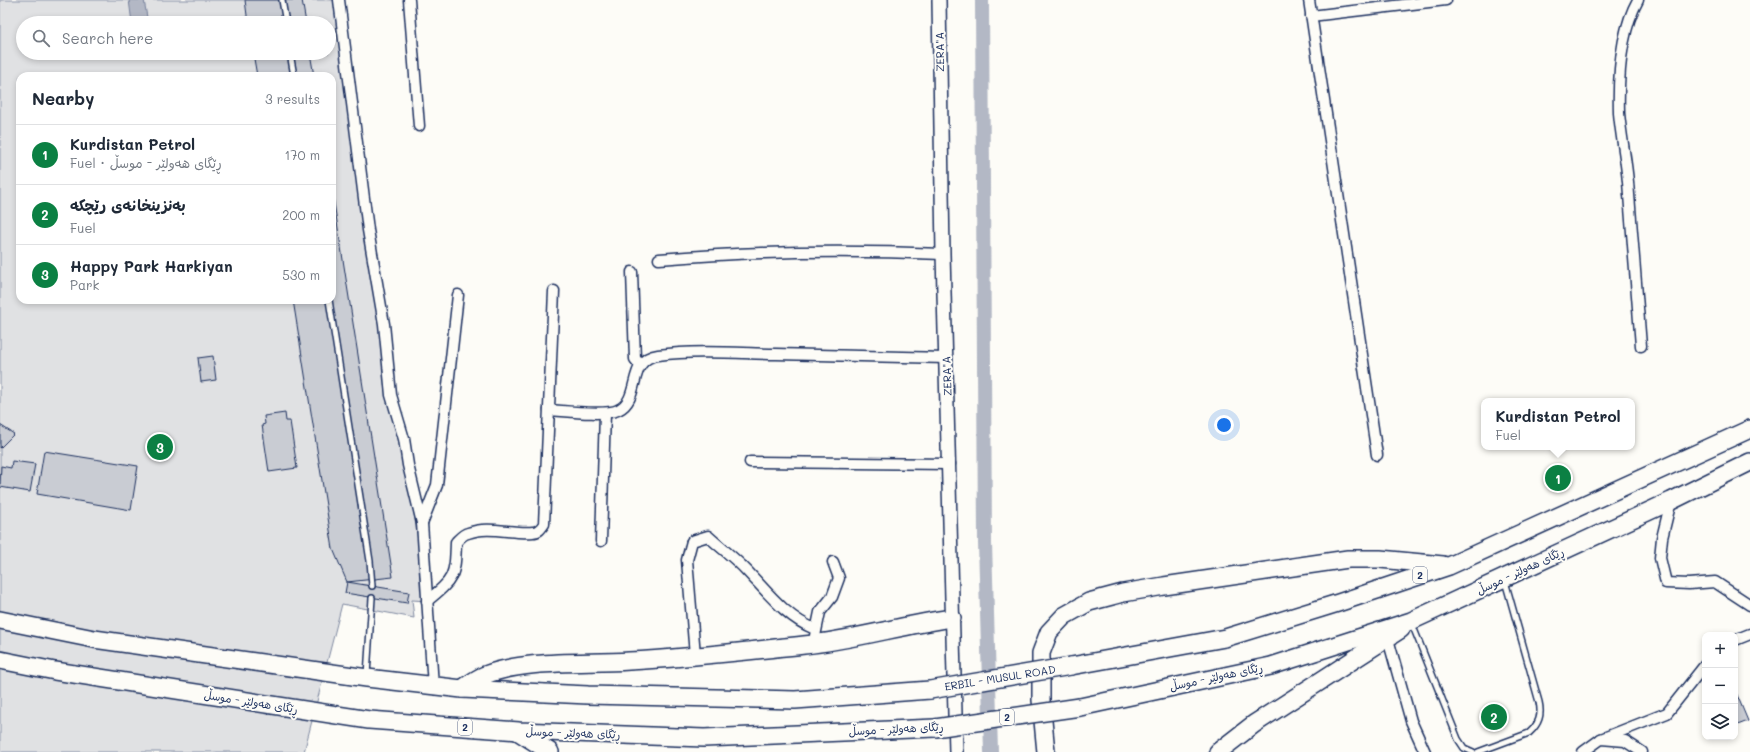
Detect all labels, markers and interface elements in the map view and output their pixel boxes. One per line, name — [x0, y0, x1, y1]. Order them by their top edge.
search box — [16, 16, 336, 60]
icon: search — [30, 27, 52, 49]
text: Search here — [62, 28, 153, 48]
street label: ZERA"A — [932, 32, 947, 72]
text: Nearby — [32, 87, 94, 109]
text: 3 results — [265, 90, 320, 107]
text: Kurdistan Petrol — [70, 134, 195, 154]
text: 1 — [42, 146, 48, 163]
text: 170 m — [284, 146, 320, 163]
text: Fuel · ڕێگای هەولێر - موسڵ — [70, 154, 222, 171]
text: بەنزینخانەی رێچکە — [70, 195, 186, 215]
text: 2 — [41, 206, 49, 223]
text: 200 m — [282, 206, 320, 223]
text: Fuel — [70, 219, 96, 236]
text: Happy Park Harkiyan — [70, 256, 233, 276]
text: 3 — [41, 266, 49, 283]
text: 530 m — [282, 266, 320, 283]
text: Park — [70, 276, 99, 293]
street label: ZERA"A — [938, 356, 955, 396]
popup — [1481, 398, 1635, 450]
text: Kurdistan Petrol — [1495, 406, 1621, 426]
your location — [1214, 415, 1234, 435]
text: Fuel — [1495, 426, 1521, 443]
pin: 3 — [147, 432, 173, 462]
pin: 1 — [1545, 463, 1571, 493]
street label: ڕێگای هەولێر - موسڵ — [1474, 544, 1567, 599]
road number: 2 — [1413, 567, 1427, 583]
map controls — [1702, 632, 1738, 740]
button: + — [1702, 632, 1738, 668]
street label: ڕێگای هەولێر - موسڵ — [1168, 659, 1264, 696]
street label: ERBIL - MUSUL ROAD — [943, 661, 1057, 694]
button: − — [1702, 668, 1738, 704]
street label: ڕێگای هەولێر - موسڵ — [203, 687, 299, 718]
pin: 2 — [1481, 702, 1507, 732]
button: layers — [1702, 704, 1738, 740]
road number: 2 — [1000, 709, 1014, 725]
road number: 2 — [458, 719, 472, 735]
street label: ڕێگای هەولێر - موسڵ — [848, 719, 944, 740]
street label: ڕێگای هەولێر - موسڵ — [525, 723, 621, 744]

